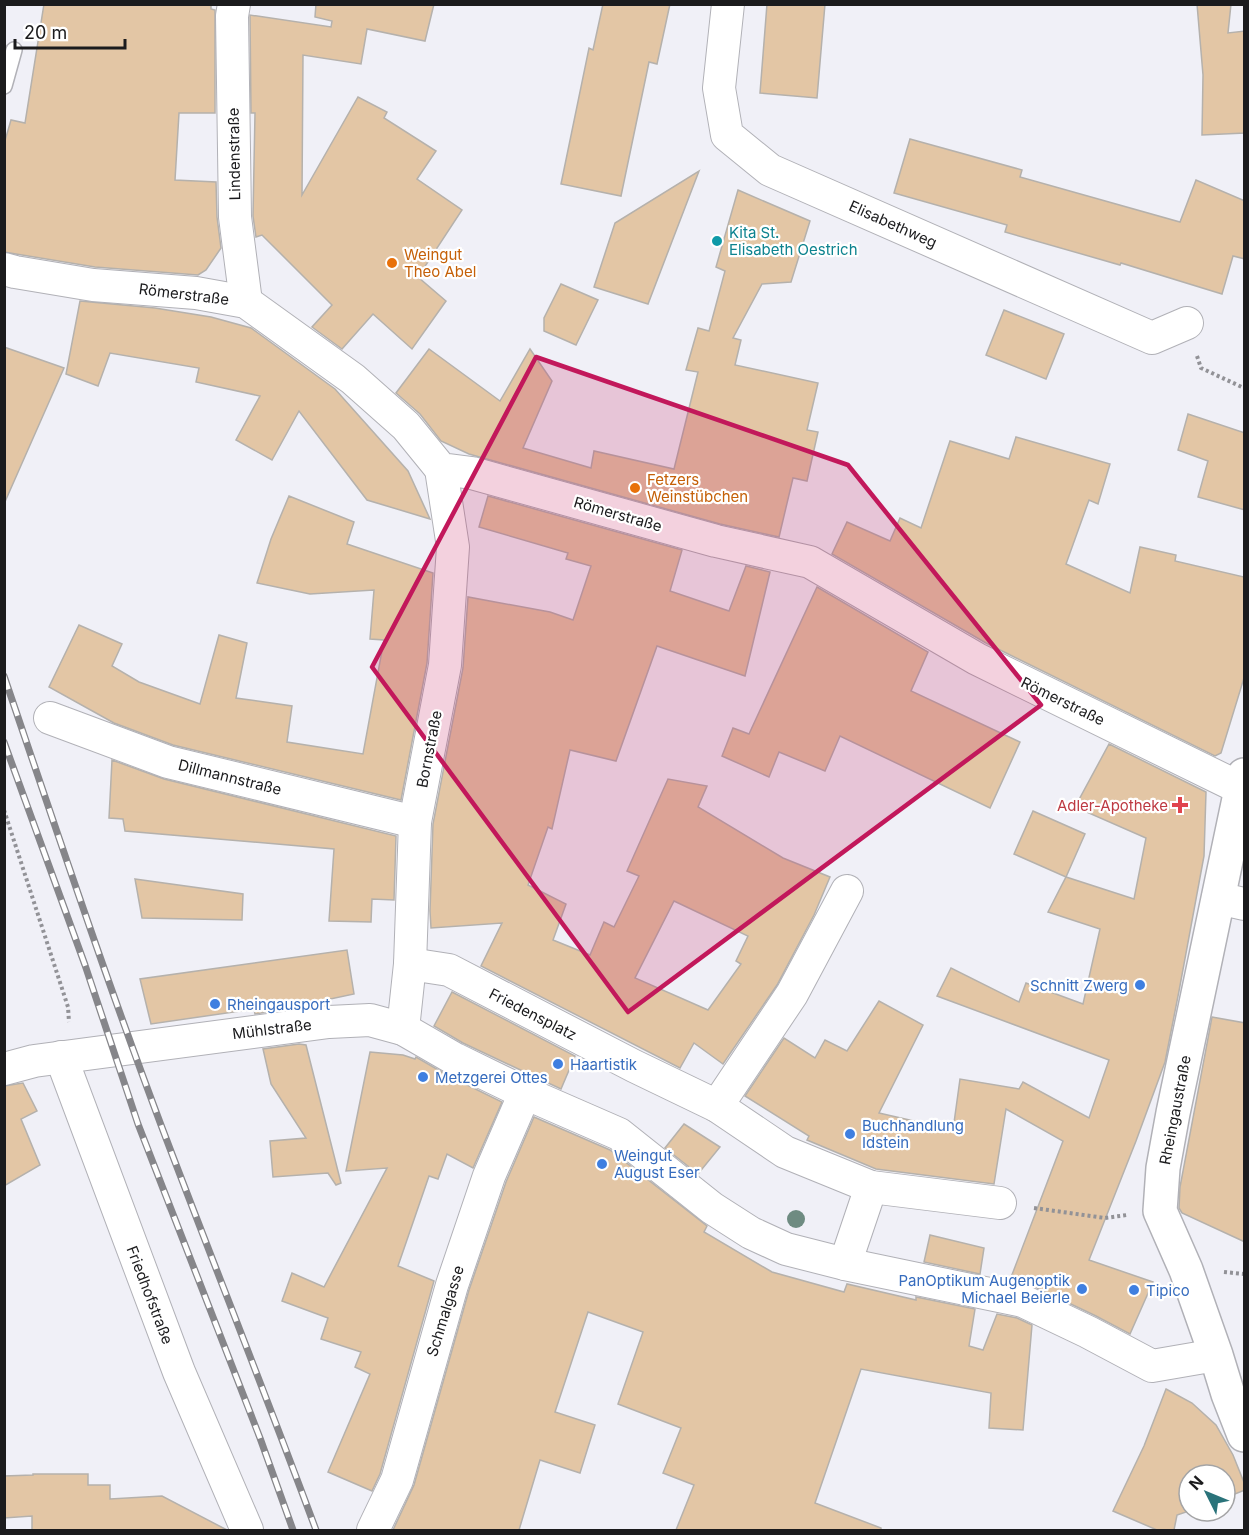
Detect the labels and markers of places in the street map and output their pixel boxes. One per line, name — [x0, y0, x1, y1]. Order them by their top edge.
place label: Kita St. Elisabeth Oestrich — [729, 223, 858, 259]
marker: Kita St. Elisabeth Oestrich — [710, 234, 724, 248]
place label: Weingut Theo Abel — [404, 245, 476, 281]
marker: Weingut Theo Abel — [385, 256, 399, 270]
place label: Fetzers Weinstübchen — [647, 470, 748, 506]
marker: Fetzers Weinstübchen — [628, 481, 642, 495]
place label: Adler-Apotheke — [1057, 796, 1168, 815]
marker: Adler-Apotheke — [1173, 798, 1187, 812]
place label: Schnitt Zwerg — [1030, 976, 1128, 995]
marker: Schnitt Zwerg — [1133, 978, 1147, 992]
place label: Rheingausport — [227, 995, 330, 1014]
marker: Rheingausport — [208, 997, 222, 1011]
place label: Haartistik — [570, 1055, 638, 1074]
marker: Haartistik — [551, 1057, 565, 1071]
place label: Metzgerei Ottes — [435, 1068, 548, 1087]
marker: Metzgerei Ottes — [416, 1070, 430, 1084]
place label: Buchhandlung Idstein — [862, 1116, 964, 1152]
marker: Buchhandlung Idstein — [843, 1127, 857, 1141]
place label: Weingut August Eser — [614, 1146, 700, 1182]
marker: Weingut August Eser — [595, 1157, 609, 1171]
place label: PanOptikum Augenoptik Michael Beierle — [899, 1271, 1071, 1307]
place label: Tipico — [1146, 1281, 1190, 1300]
marker: PanOptikum Augenoptik Michael Beierle — [1075, 1282, 1089, 1296]
marker: Tipico — [1127, 1283, 1141, 1297]

